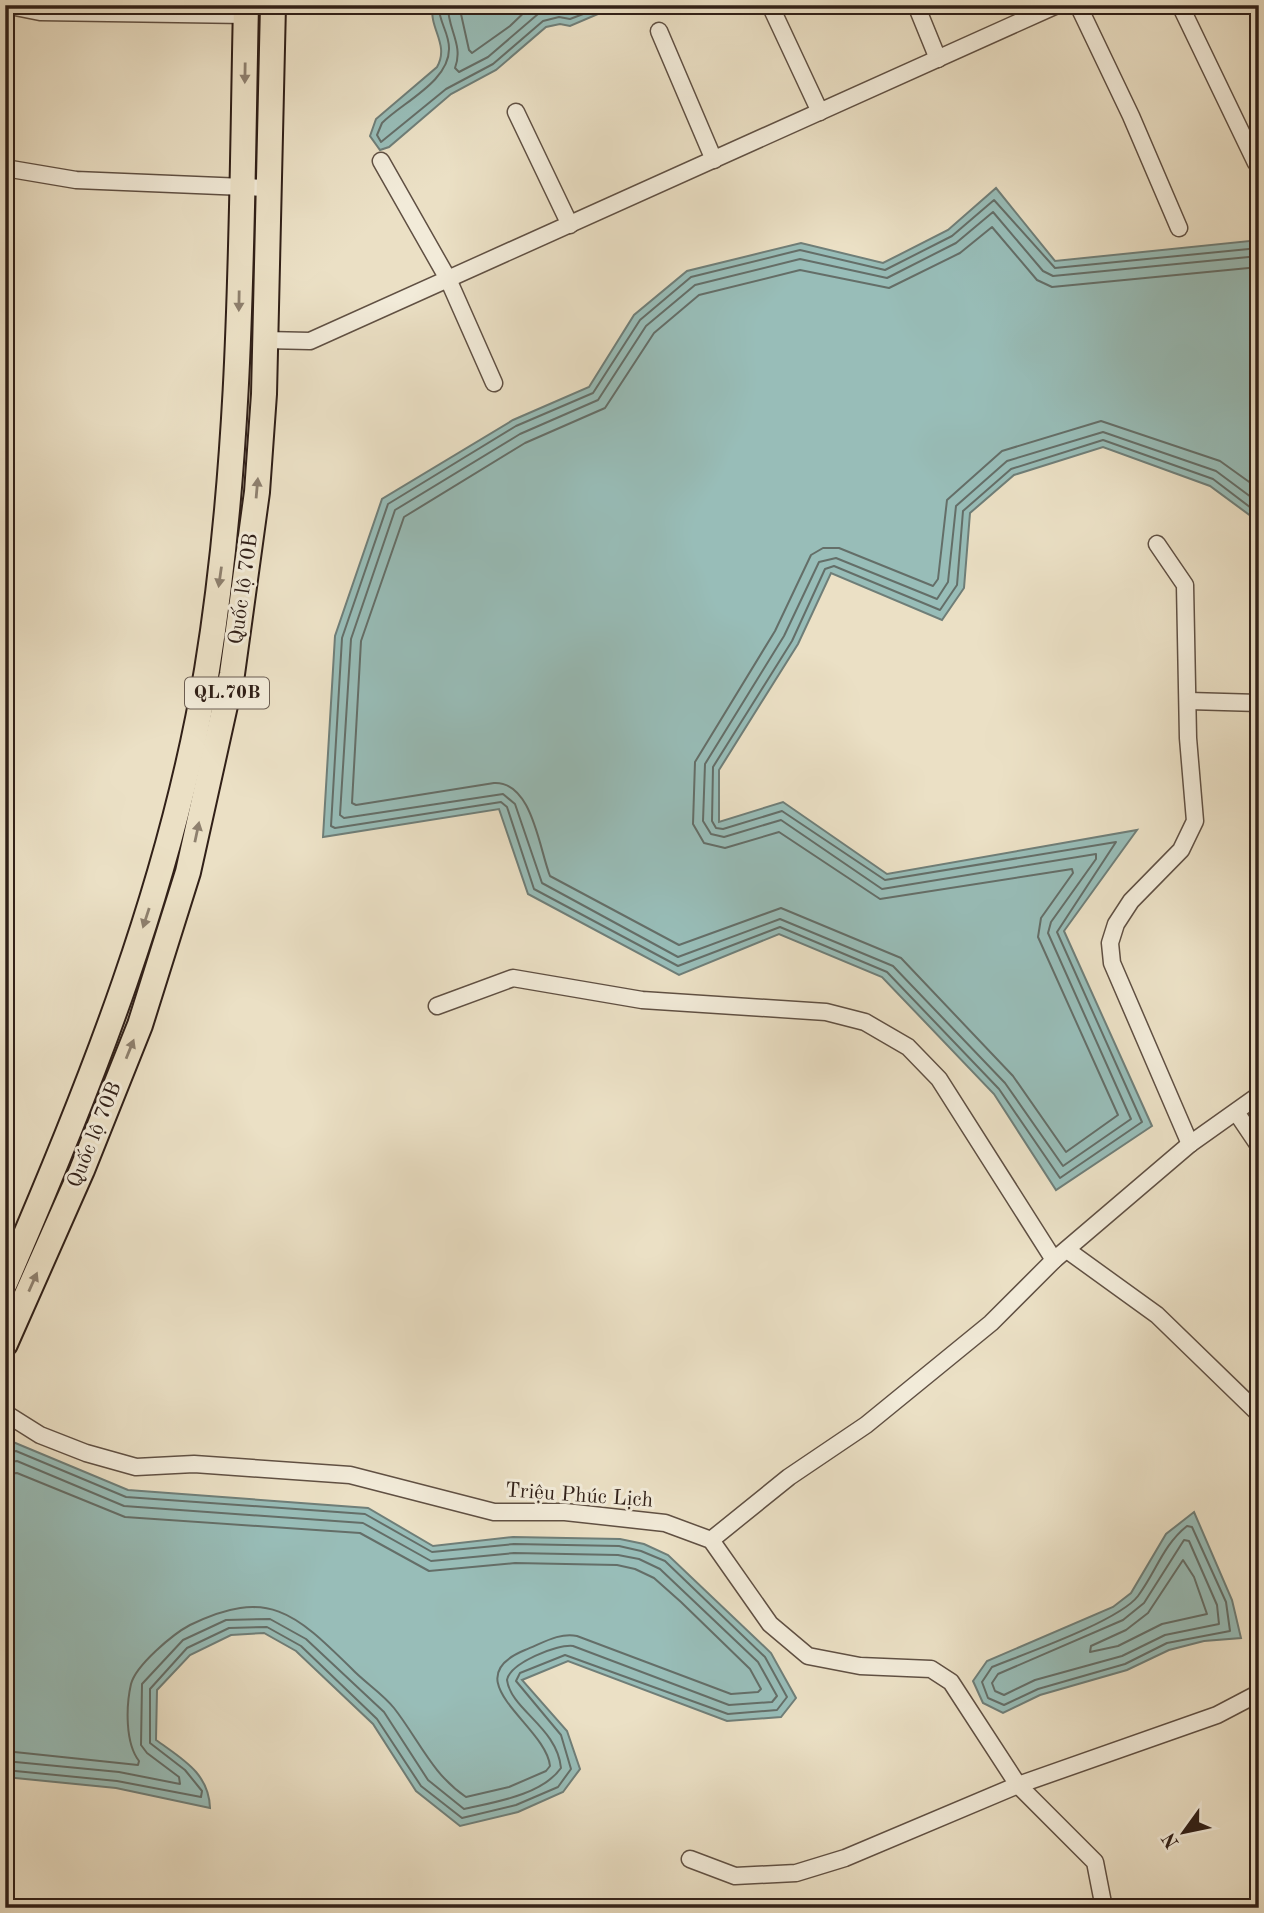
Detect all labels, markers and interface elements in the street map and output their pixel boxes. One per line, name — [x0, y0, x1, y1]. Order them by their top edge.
one-way arrow — [239, 63, 251, 85]
one-way arrow — [234, 290, 245, 312]
one-way arrow — [252, 476, 263, 498]
street label: Quốc lộ 70B — [225, 532, 262, 646]
one-way arrow — [215, 566, 226, 588]
road number: QL.70B — [185, 678, 269, 708]
one-way arrow — [191, 821, 202, 843]
one-way arrow — [141, 908, 151, 929]
one-way arrow — [124, 1039, 135, 1060]
street label: Quốc lộ 70B — [63, 1079, 126, 1191]
one-way arrow — [27, 1272, 39, 1292]
street label: Triệu Phúc Lịch — [504, 1480, 654, 1512]
north arrow — [1148, 1798, 1218, 1868]
text: N — [1160, 1828, 1184, 1851]

